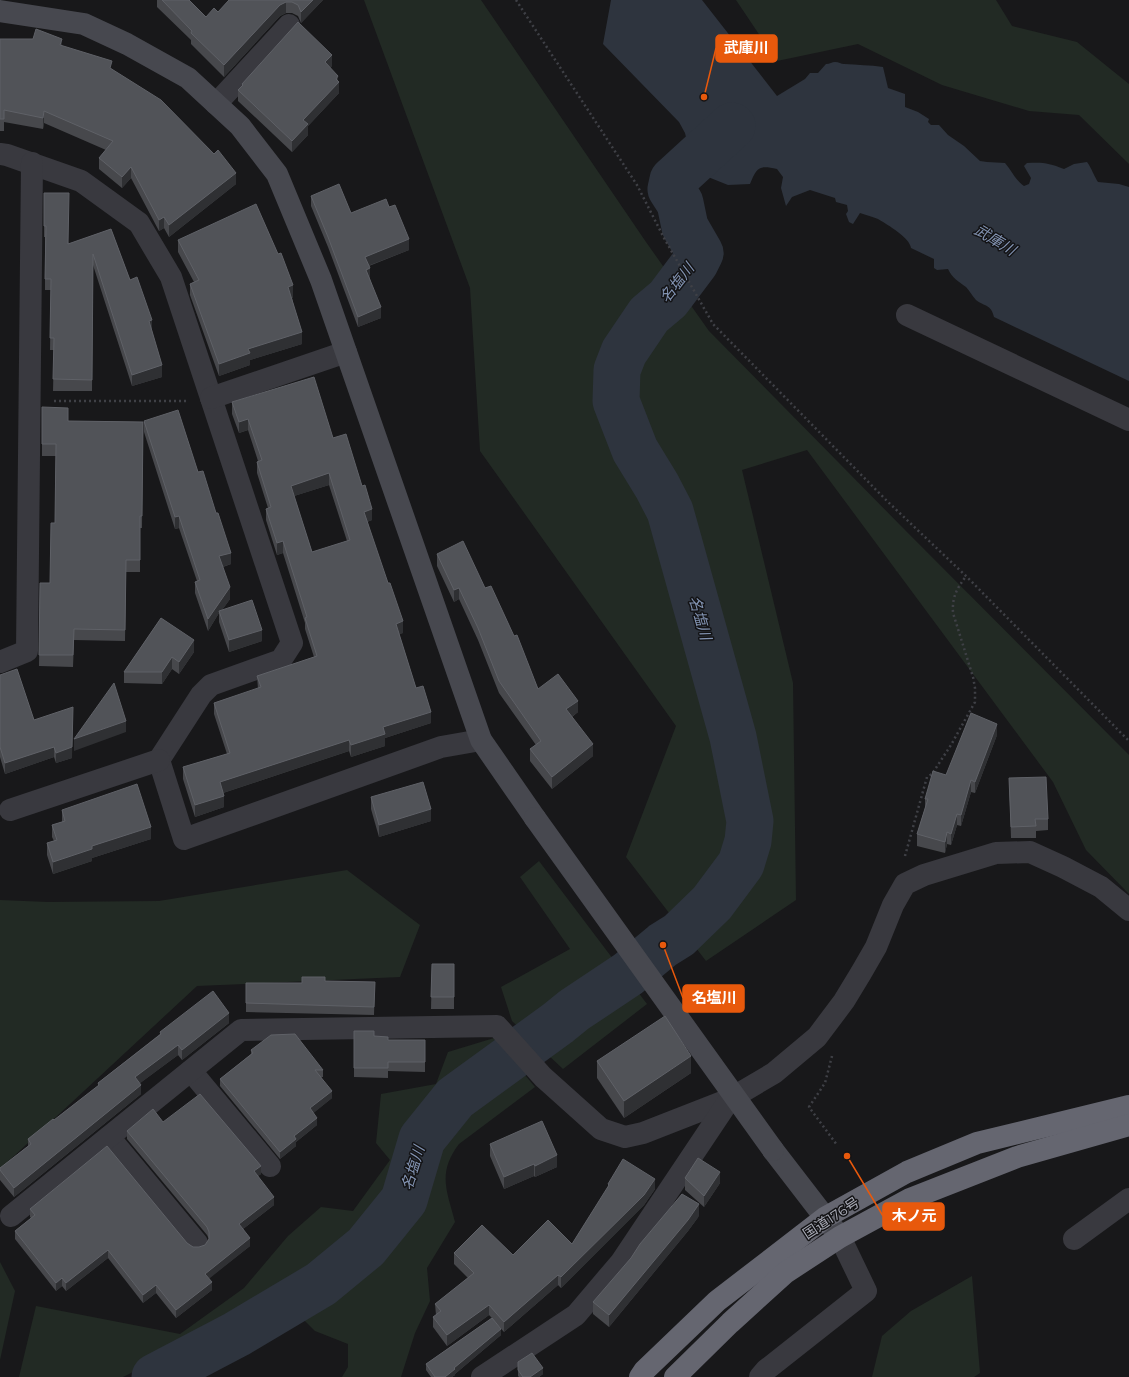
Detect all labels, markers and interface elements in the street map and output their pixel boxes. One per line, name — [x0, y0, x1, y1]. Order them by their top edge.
callout: 武庫川 — [716, 35, 777, 62]
text: 武庫川 — [723, 38, 769, 57]
water label: 武庫川 — [971, 220, 1021, 260]
water label: 名塩川 — [655, 258, 699, 306]
water label: 名塩川 — [685, 594, 716, 644]
callout: 名塩川 — [683, 985, 744, 1012]
text: 名塩川 — [691, 988, 737, 1007]
water label: 名塩川 — [397, 1142, 429, 1192]
street label: 国道176号 — [799, 1193, 863, 1243]
callout: 木ノ元 — [883, 1203, 944, 1230]
text: 木ノ元 — [891, 1206, 937, 1225]

